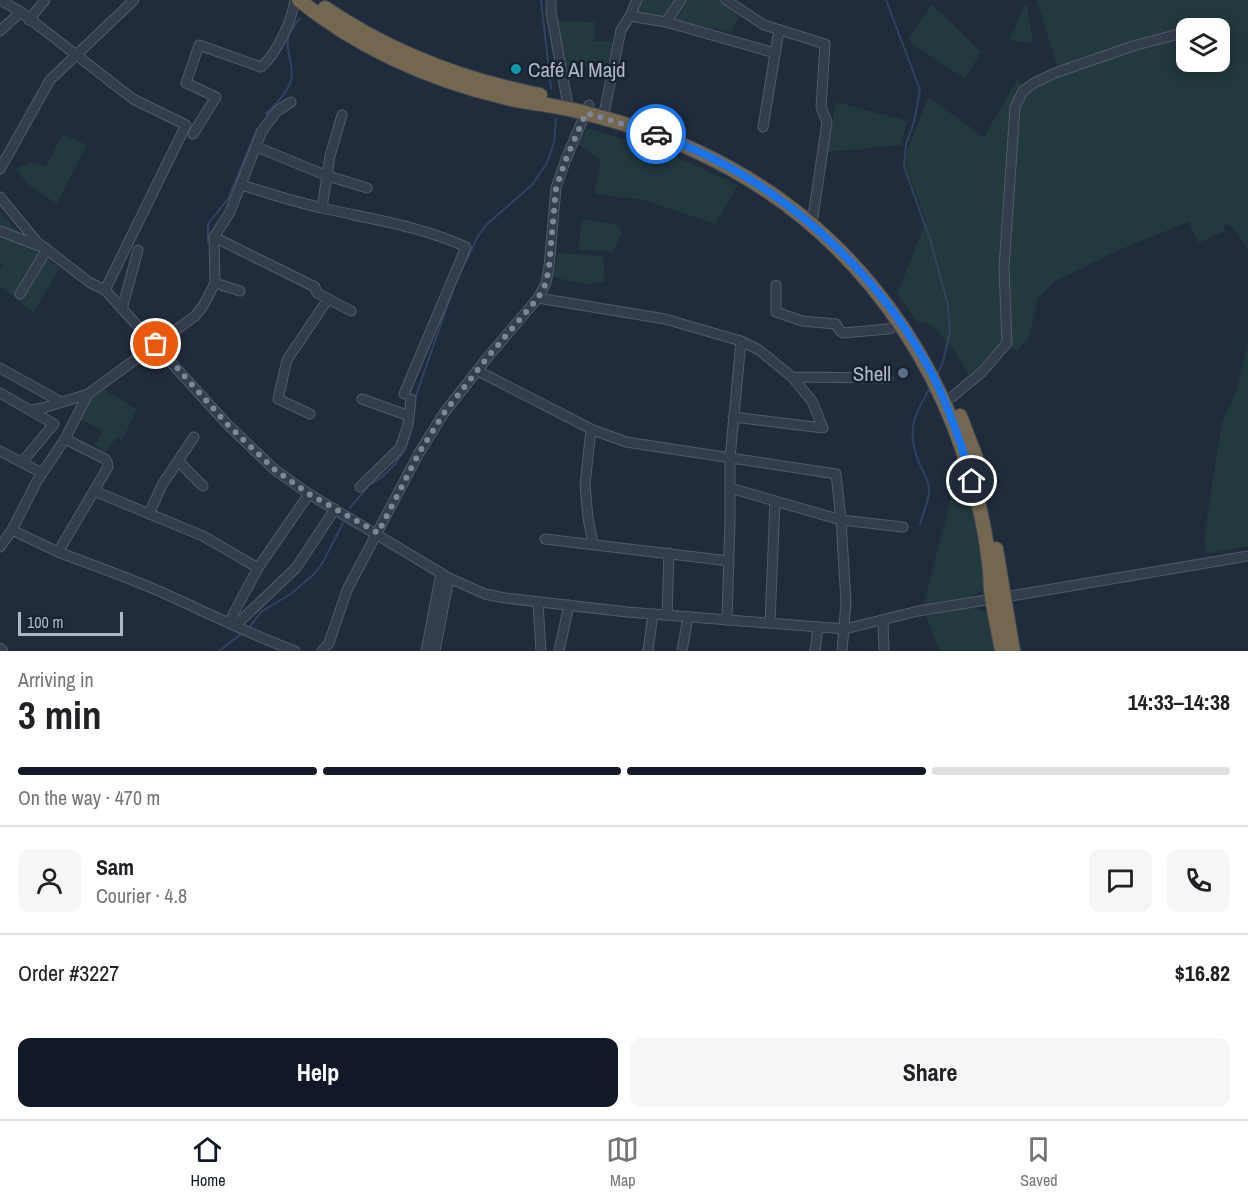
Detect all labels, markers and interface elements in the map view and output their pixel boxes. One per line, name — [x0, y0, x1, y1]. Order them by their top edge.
map controls — [1176, 18, 1230, 72]
button: layers — [1176, 18, 1230, 72]
place label: Café Al Majd — [528, 55, 626, 84]
marker: Café Al Majd — [509, 62, 523, 76]
courier — [626, 104, 686, 164]
icon: car — [640, 118, 673, 151]
pin — [130, 318, 181, 369]
icon: bag — [139, 327, 172, 360]
place label: Shell — [853, 359, 891, 388]
marker: Shell — [896, 366, 910, 380]
pin — [946, 455, 997, 506]
icon: home — [955, 464, 988, 497]
scale bar — [18, 609, 123, 636]
text: 100 m — [27, 611, 63, 633]
text: Arriving in — [18, 666, 94, 693]
text: 14:33–14:38 — [1128, 687, 1230, 717]
text: 3 min — [18, 689, 102, 741]
text: On the way · 470 m — [18, 784, 160, 811]
button: person — [18, 849, 81, 912]
button: chat — [1089, 849, 1152, 912]
button: phone — [1167, 849, 1230, 912]
text: Sam — [96, 852, 134, 882]
text: Courier · 4.8 — [96, 882, 187, 909]
text: Order #3227 — [18, 958, 119, 988]
text: $16.82 — [1175, 958, 1230, 988]
button: Help — [18, 1038, 618, 1107]
button: Share — [630, 1038, 1230, 1107]
tab: Home — [190, 1133, 225, 1191]
tab: Map — [606, 1133, 639, 1191]
tab: Saved — [1020, 1133, 1058, 1191]

